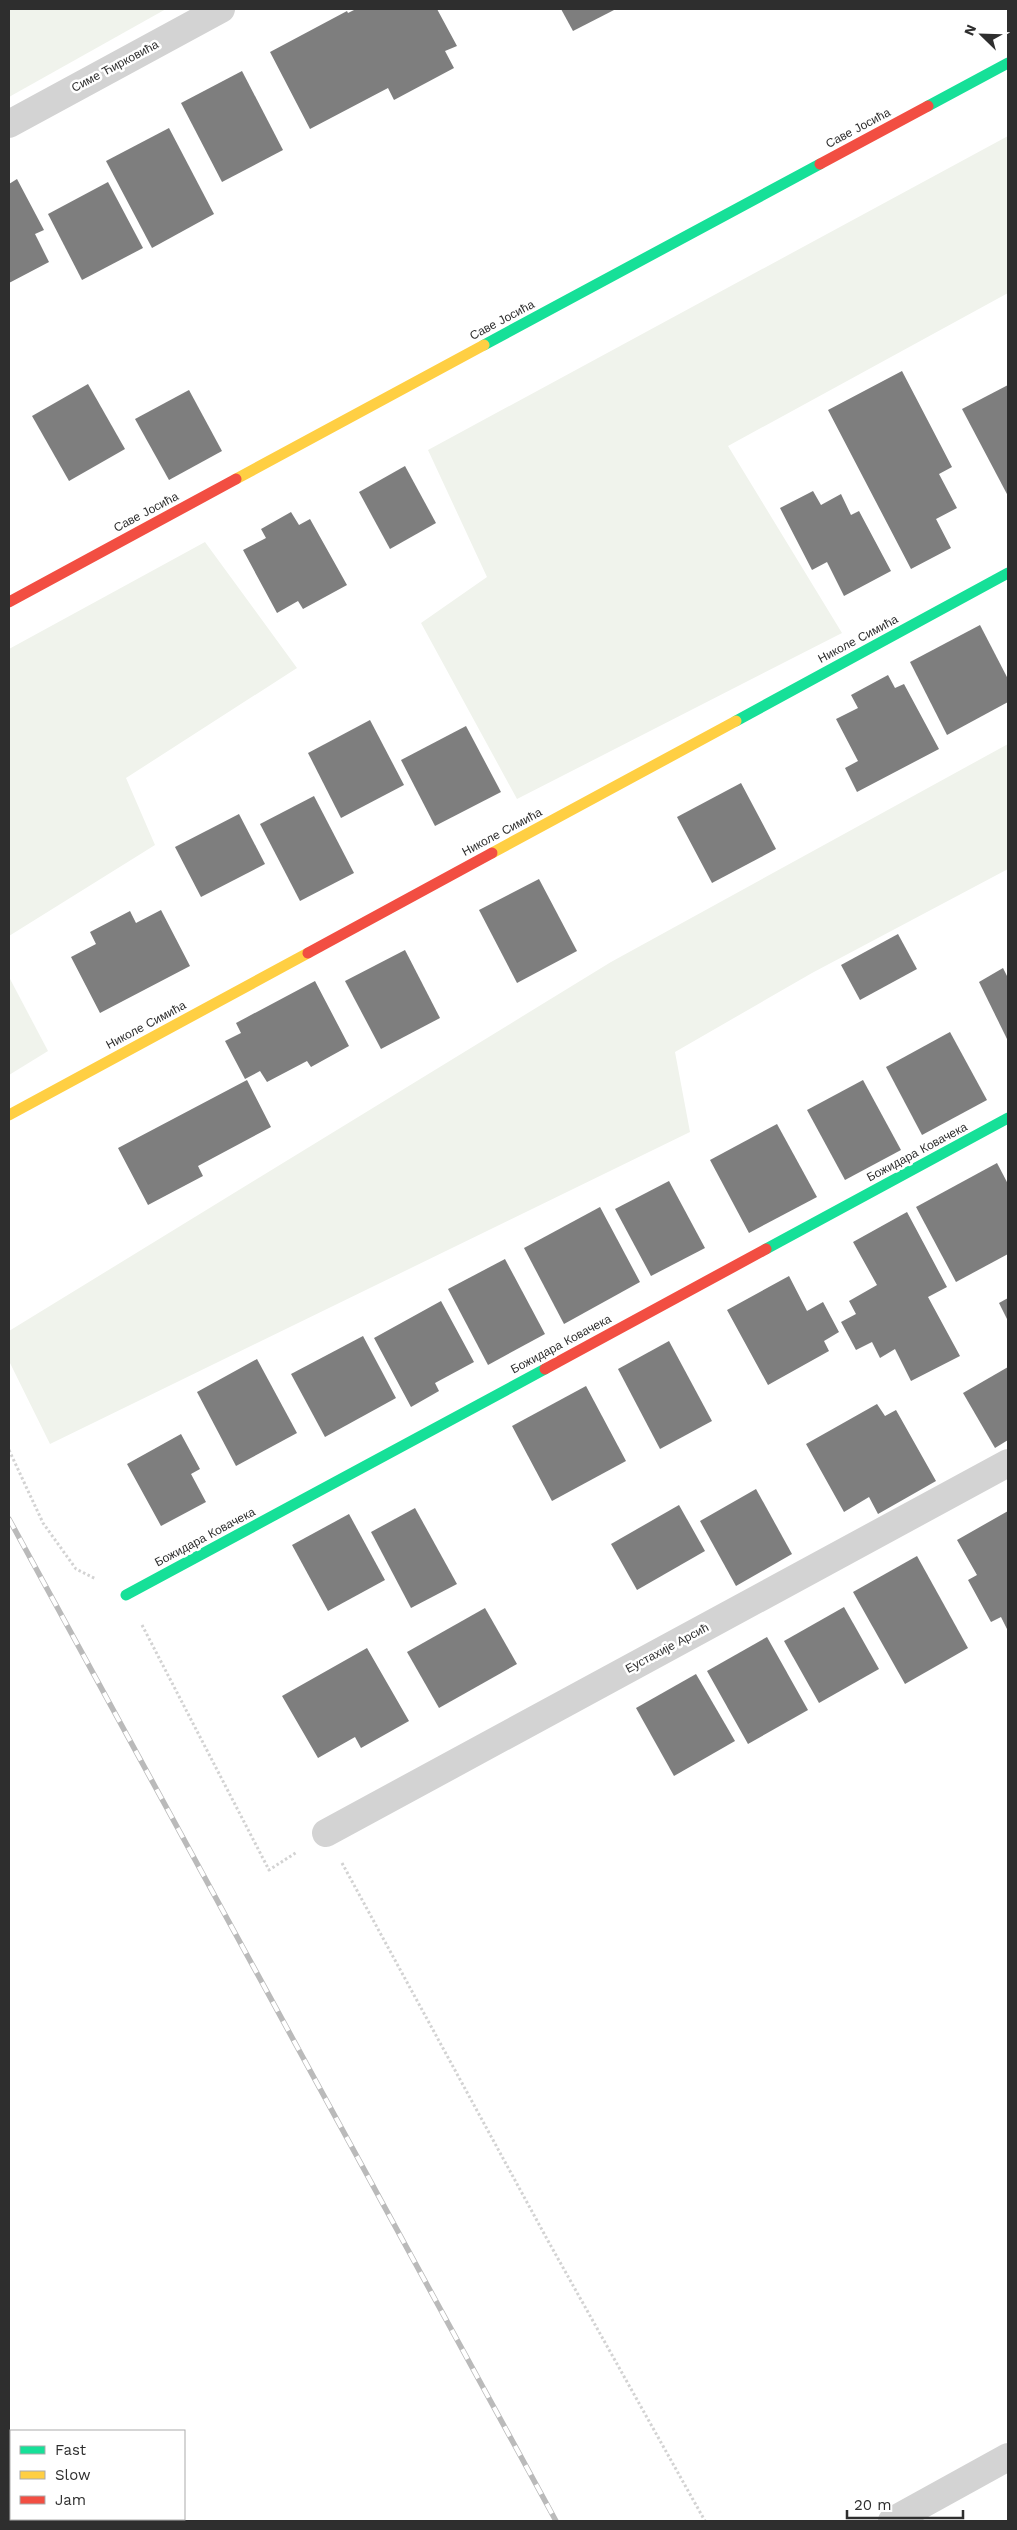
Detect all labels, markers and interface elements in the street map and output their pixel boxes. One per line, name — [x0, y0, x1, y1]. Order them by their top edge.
north arrow — [957, 10, 1007, 60]
text: N — [961, 22, 979, 38]
street label: Симе Ћирковића — [69, 37, 161, 95]
street label: Саве Јосића — [823, 105, 893, 151]
street label: Саве Јосића — [467, 297, 537, 343]
street label: Саве Јосића — [111, 489, 181, 535]
street label: Николе Симића — [816, 612, 901, 666]
street label: Николе Симића — [460, 805, 545, 859]
street label: Николе Симића — [104, 998, 189, 1052]
street label: Божидара Ковачека — [864, 1119, 970, 1184]
street label: Божидара Ковачека — [508, 1311, 614, 1376]
street label: Божидара Ковачека — [152, 1504, 258, 1569]
street label: Еустахије Арсић — [623, 1620, 711, 1676]
legend — [10, 2430, 185, 2520]
text: Fast — [55, 2441, 87, 2459]
text: Slow — [55, 2466, 91, 2484]
scale bar — [847, 2488, 963, 2520]
text: Jam — [55, 2491, 86, 2509]
text: 20 m — [854, 2496, 892, 2514]

